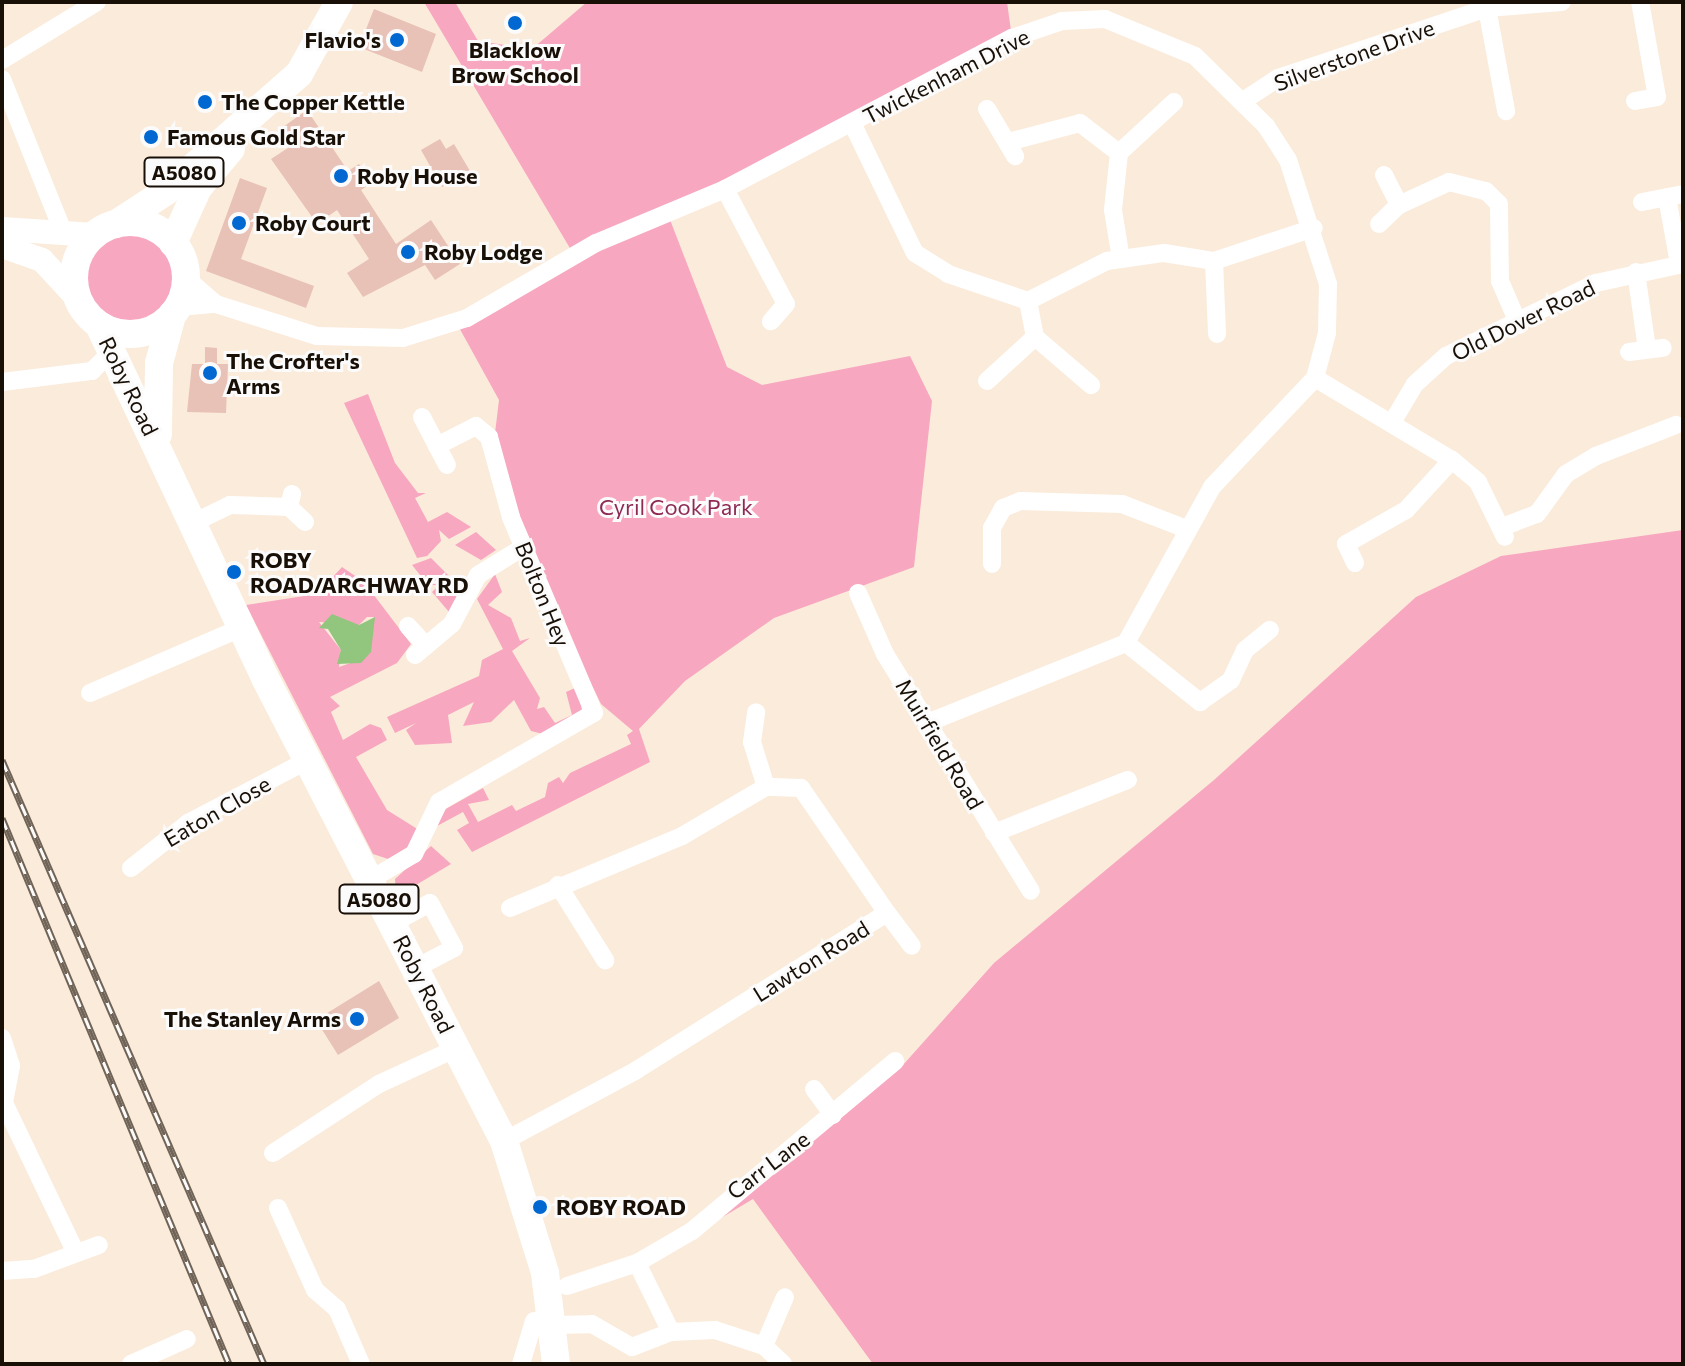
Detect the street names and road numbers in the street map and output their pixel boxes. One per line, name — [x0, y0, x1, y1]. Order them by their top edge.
street label: Silverstone Drive — [1270, 14, 1438, 96]
street label: Twickenham Drive — [858, 23, 1034, 129]
road number: A5080 — [142, 156, 226, 188]
street label: Old Dover Road — [1447, 274, 1599, 366]
street label: Roby Road — [94, 332, 164, 440]
street label: Bolton Hey — [510, 538, 576, 650]
street label: Muirfield Road — [891, 674, 989, 814]
street label: Eaton Close — [159, 770, 275, 852]
road number: A5080 — [337, 883, 421, 915]
street label: Lawton Road — [748, 915, 874, 1007]
street label: Roby Road — [388, 930, 460, 1038]
street label: Carr Lane — [721, 1125, 815, 1205]

